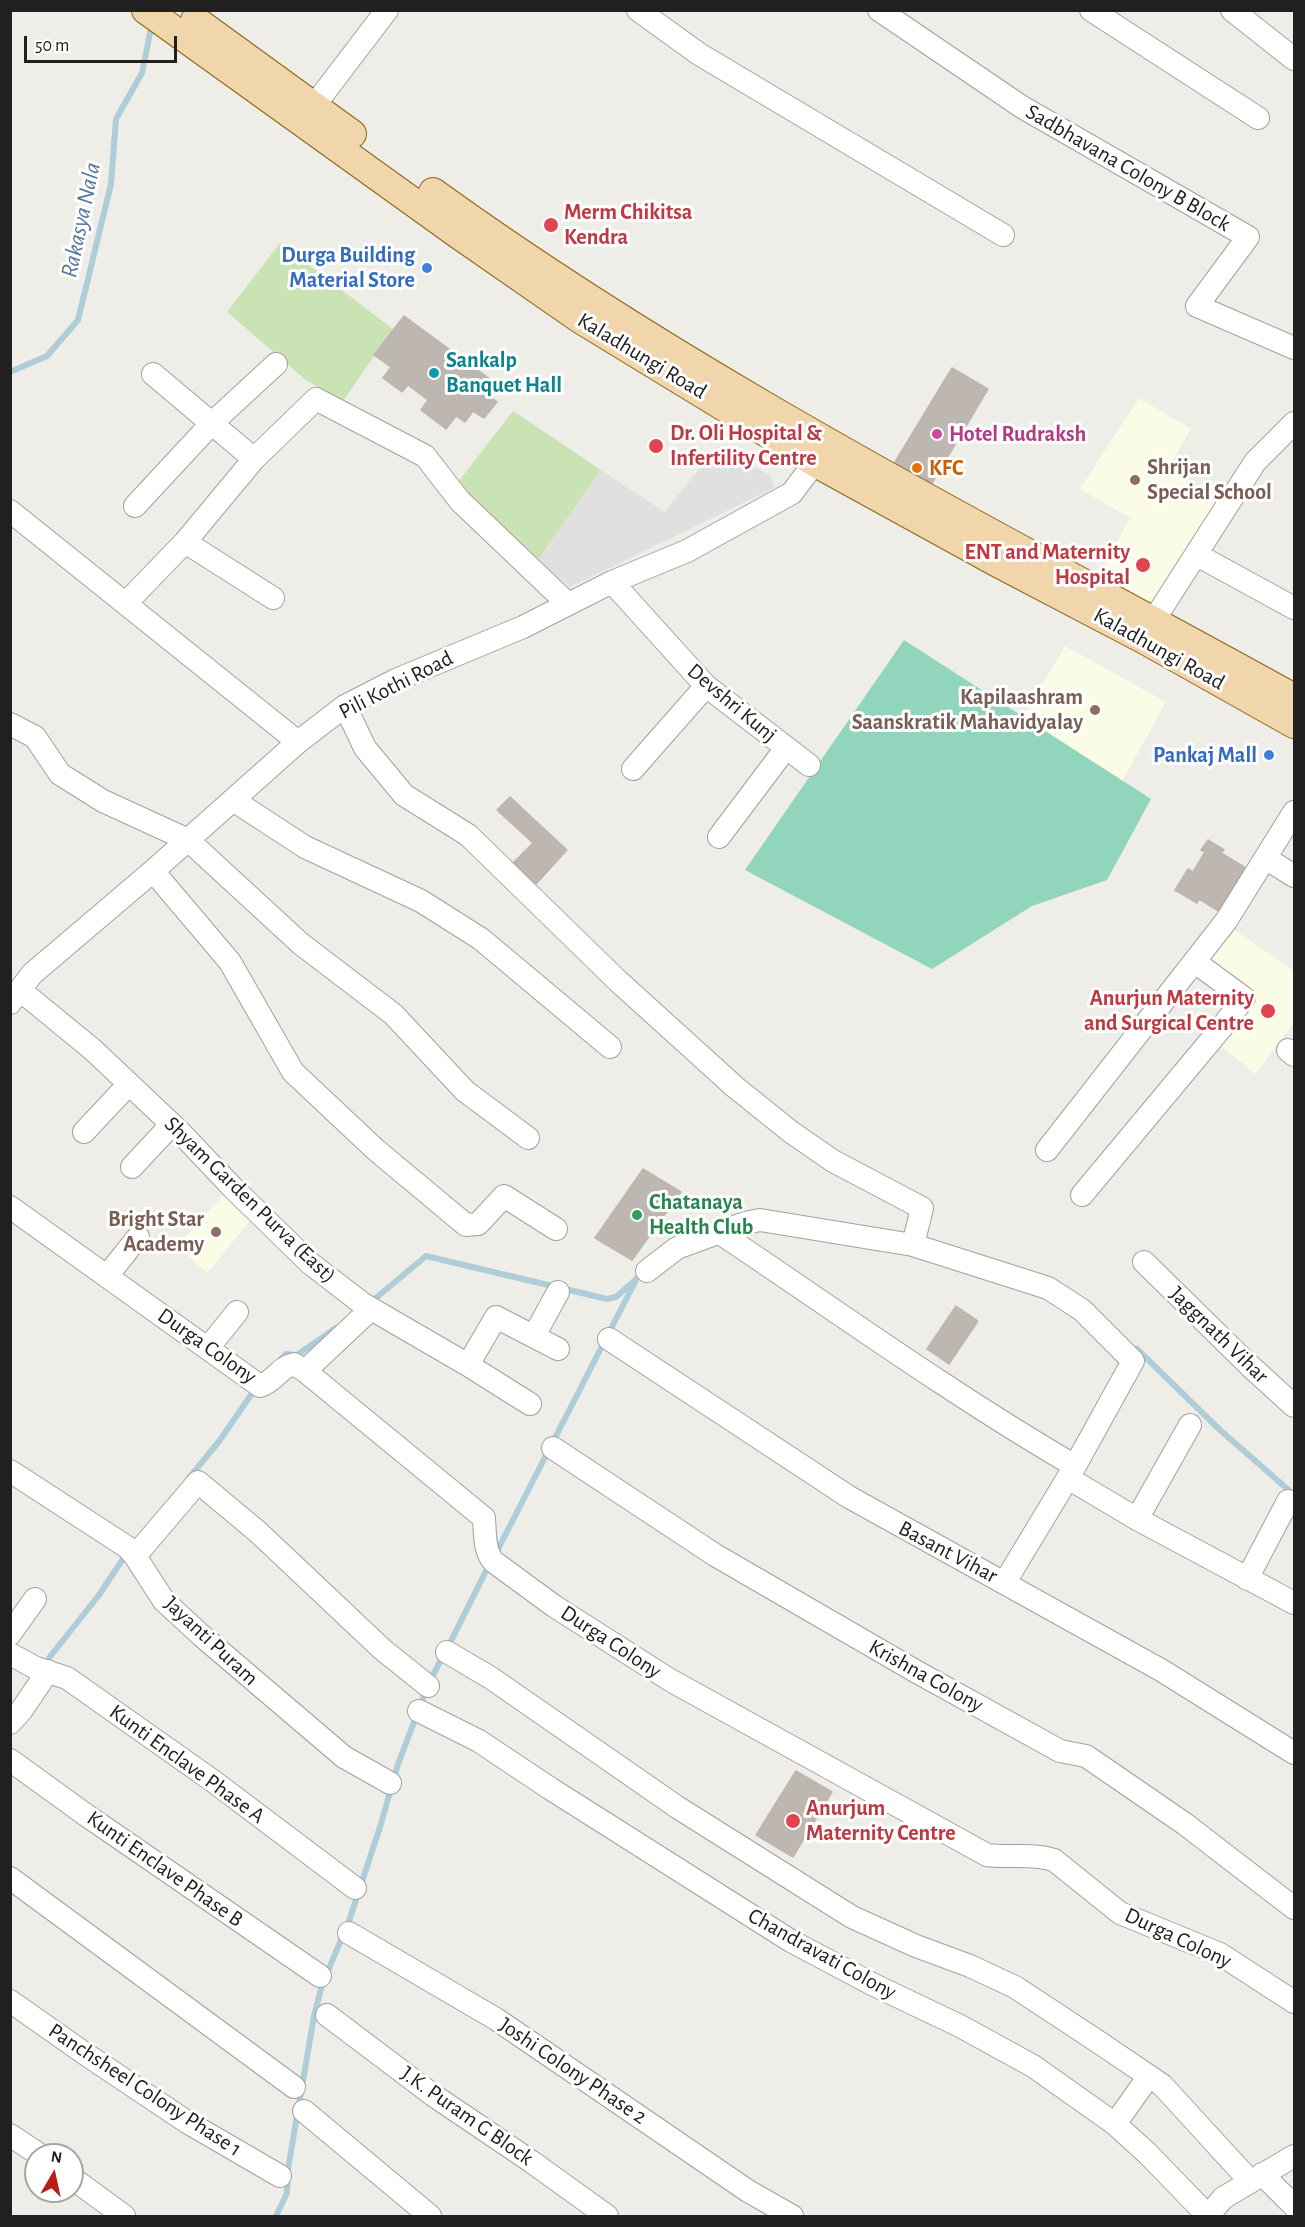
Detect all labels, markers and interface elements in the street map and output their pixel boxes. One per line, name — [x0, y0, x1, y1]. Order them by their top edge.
scale bar — [27, 24, 180, 62]
text: 50 m — [35, 37, 69, 55]
street label: Sadbhavana Colony B Block — [1021, 99, 1235, 237]
water label: Rakasya Nala — [55, 160, 107, 280]
place label: Merm Chikitsa Kendra — [564, 199, 692, 250]
marker: Merm Chikitsa Kendra — [542, 216, 560, 234]
place label: Durga Building Material Store — [281, 242, 415, 294]
marker: Durga Building Material Store — [420, 261, 434, 275]
street label: Kaladhungi Road — [573, 307, 711, 405]
place label: Sankalp Banquet Hall — [446, 347, 562, 398]
marker: Sankalp Banquet Hall — [427, 366, 441, 380]
place label: Dr. Oli Hospital & Infertility Centre — [670, 420, 822, 472]
place label: Hotel Rudraksh — [949, 421, 1086, 447]
marker: Hotel Rudraksh — [930, 427, 944, 441]
marker: Dr. Oli Hospital & Infertility Centre — [647, 437, 665, 455]
place label: Shrijan Special School — [1147, 454, 1272, 506]
place label: KFC — [929, 455, 963, 481]
marker: KFC — [910, 461, 924, 475]
marker: Shrijan Special School — [1128, 473, 1142, 487]
place label: ENT and Maternity Hospital — [964, 539, 1130, 590]
marker: ENT and Maternity Hospital — [1134, 556, 1152, 574]
street label: Kaladhungi Road — [1089, 602, 1229, 696]
street label: Pili Kothi Road — [334, 645, 458, 725]
street label: Devshri Kunj — [682, 658, 782, 748]
place label: Kapilaashram Saanskratik Mahavidyalay — [852, 684, 1083, 736]
marker: Kapilaashram Saanskratik Mahavidyalay — [1088, 703, 1102, 717]
place label: Pankaj Mall — [1153, 742, 1257, 768]
marker: Pankaj Mall — [1262, 748, 1276, 762]
place label: Anurjun Maternity and Surgical Centre — [1084, 985, 1254, 1036]
marker: Anurjun Maternity and Surgical Centre — [1259, 1002, 1277, 1020]
street label: Shyam Garden Purva (East) — [159, 1111, 341, 1289]
place label: Chatanaya Health Club — [649, 1189, 753, 1240]
place label: Bright Star Academy — [108, 1206, 204, 1258]
marker: Chatanaya Health Club — [630, 1208, 644, 1222]
marker: Bright Star Academy — [209, 1225, 223, 1239]
street label: Jaggnath Vihar — [1164, 1281, 1274, 1389]
street label: Durga Colony — [152, 1302, 262, 1390]
street label: Basant Vihar — [894, 1515, 1002, 1589]
street label: Jayanti Puram — [158, 1591, 264, 1691]
street label: Durga Colony — [556, 1600, 666, 1684]
street label: Krishna Colony — [864, 1634, 988, 1718]
street label: Kunti Enclave Phase A — [104, 1699, 270, 1829]
place label: Anurjum Maternity Centre — [806, 1795, 956, 1846]
street label: Kunti Enclave Phase B — [82, 1805, 248, 1933]
marker: Anurjum Maternity Centre — [784, 1812, 802, 1830]
street label: Chandravati Colony — [743, 1902, 901, 2006]
street label: Durga Colony — [1120, 1902, 1236, 1974]
street label: Joshi Colony Phase 2 — [494, 2012, 652, 2130]
street label: Panchsheel Colony Phase 1 — [43, 2018, 247, 2162]
street label: J.K. Puram G Block — [396, 2061, 538, 2171]
north arrow — [24, 2143, 84, 2203]
text: N — [50, 2148, 63, 2166]

